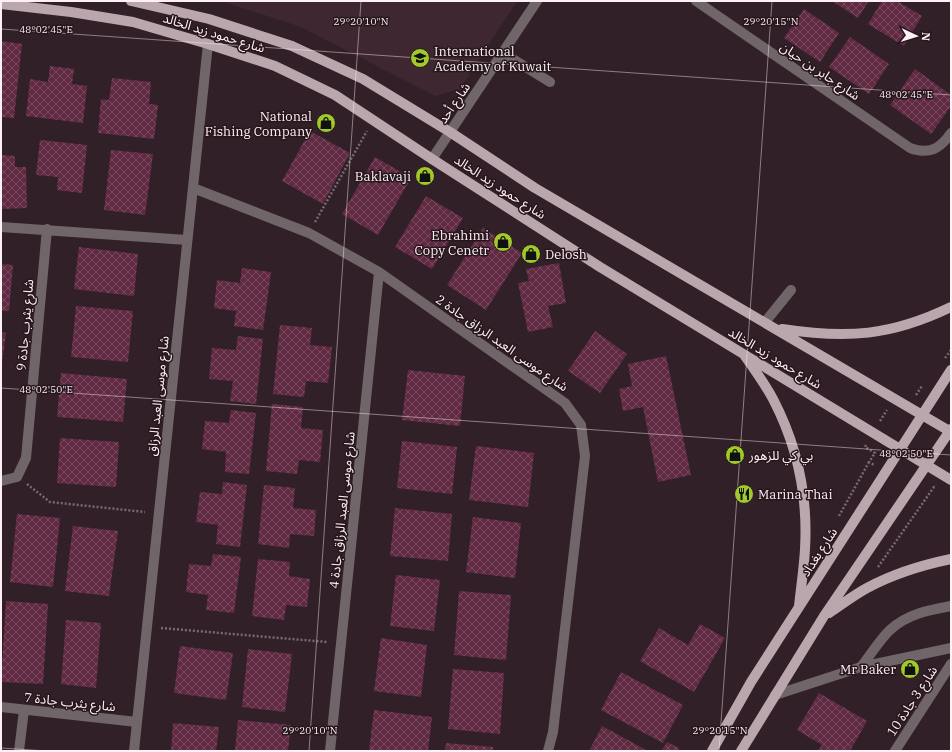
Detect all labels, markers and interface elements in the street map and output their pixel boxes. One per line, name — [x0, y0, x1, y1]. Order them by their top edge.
street label: شارع حمود زيد الخالد — [160, 9, 267, 59]
text: 29°20'10"N — [334, 15, 389, 28]
text: 29°20'15"N — [744, 15, 799, 28]
north arrow — [896, 16, 936, 56]
text: 48°02'45"E — [19, 23, 73, 36]
text: N — [919, 32, 933, 42]
street label: شارع جابر بن حيان — [776, 38, 863, 106]
place label: International Academy of Kuwait — [434, 43, 551, 75]
school or university icon: International Academy of Kuwait — [409, 47, 431, 69]
street label: شارع أحد — [434, 79, 476, 128]
text: 48°02'45"E — [879, 88, 933, 101]
place label: National Fishing Company — [205, 108, 312, 140]
shop icon: National Fishing Company — [315, 112, 337, 134]
street label: شارع حمود زيد الخالد — [450, 151, 549, 225]
shop icon: Baklavaji — [414, 165, 436, 187]
place label: Baklavaji — [355, 168, 411, 185]
place label: Ebrahimi Copy Cenetr — [415, 227, 489, 259]
shop icon: Ebrahimi Copy Cenetr — [492, 231, 514, 253]
shop icon: Delosh — [520, 243, 542, 265]
place label: Delosh — [545, 246, 587, 263]
street label: شارع يثرب جادة 9 — [13, 278, 39, 372]
street label: شارع موسى العبد الرزاق جادة 2 — [431, 291, 571, 397]
street label: شارع حمود زيد الخالد — [724, 323, 825, 394]
street label: شارع موسى العبد الرزاق — [143, 335, 175, 457]
text: 48°02'50"E — [19, 383, 73, 396]
street label: شارع موسى العبد الرزاق جادة 4 — [325, 431, 361, 590]
shop icon: بي كي للزهور — [724, 444, 746, 466]
place label: بي كي للزهور — [748, 447, 813, 466]
text: 48°02'50"E — [879, 447, 933, 460]
restaurant icon: Marina Thai — [733, 483, 755, 505]
place label: Marina Thai — [758, 486, 833, 503]
street label: شارع بغداد — [797, 524, 843, 581]
shop icon: Mr Baker — [899, 658, 921, 680]
place label: Mr Baker — [840, 661, 896, 678]
street label: شارع 3 جادة 10 — [883, 663, 943, 741]
street label: شارع يثرب جادة 7 — [23, 689, 117, 717]
text: 29°20'10"N — [283, 724, 338, 737]
text: 29°20'15"N — [693, 724, 748, 737]

